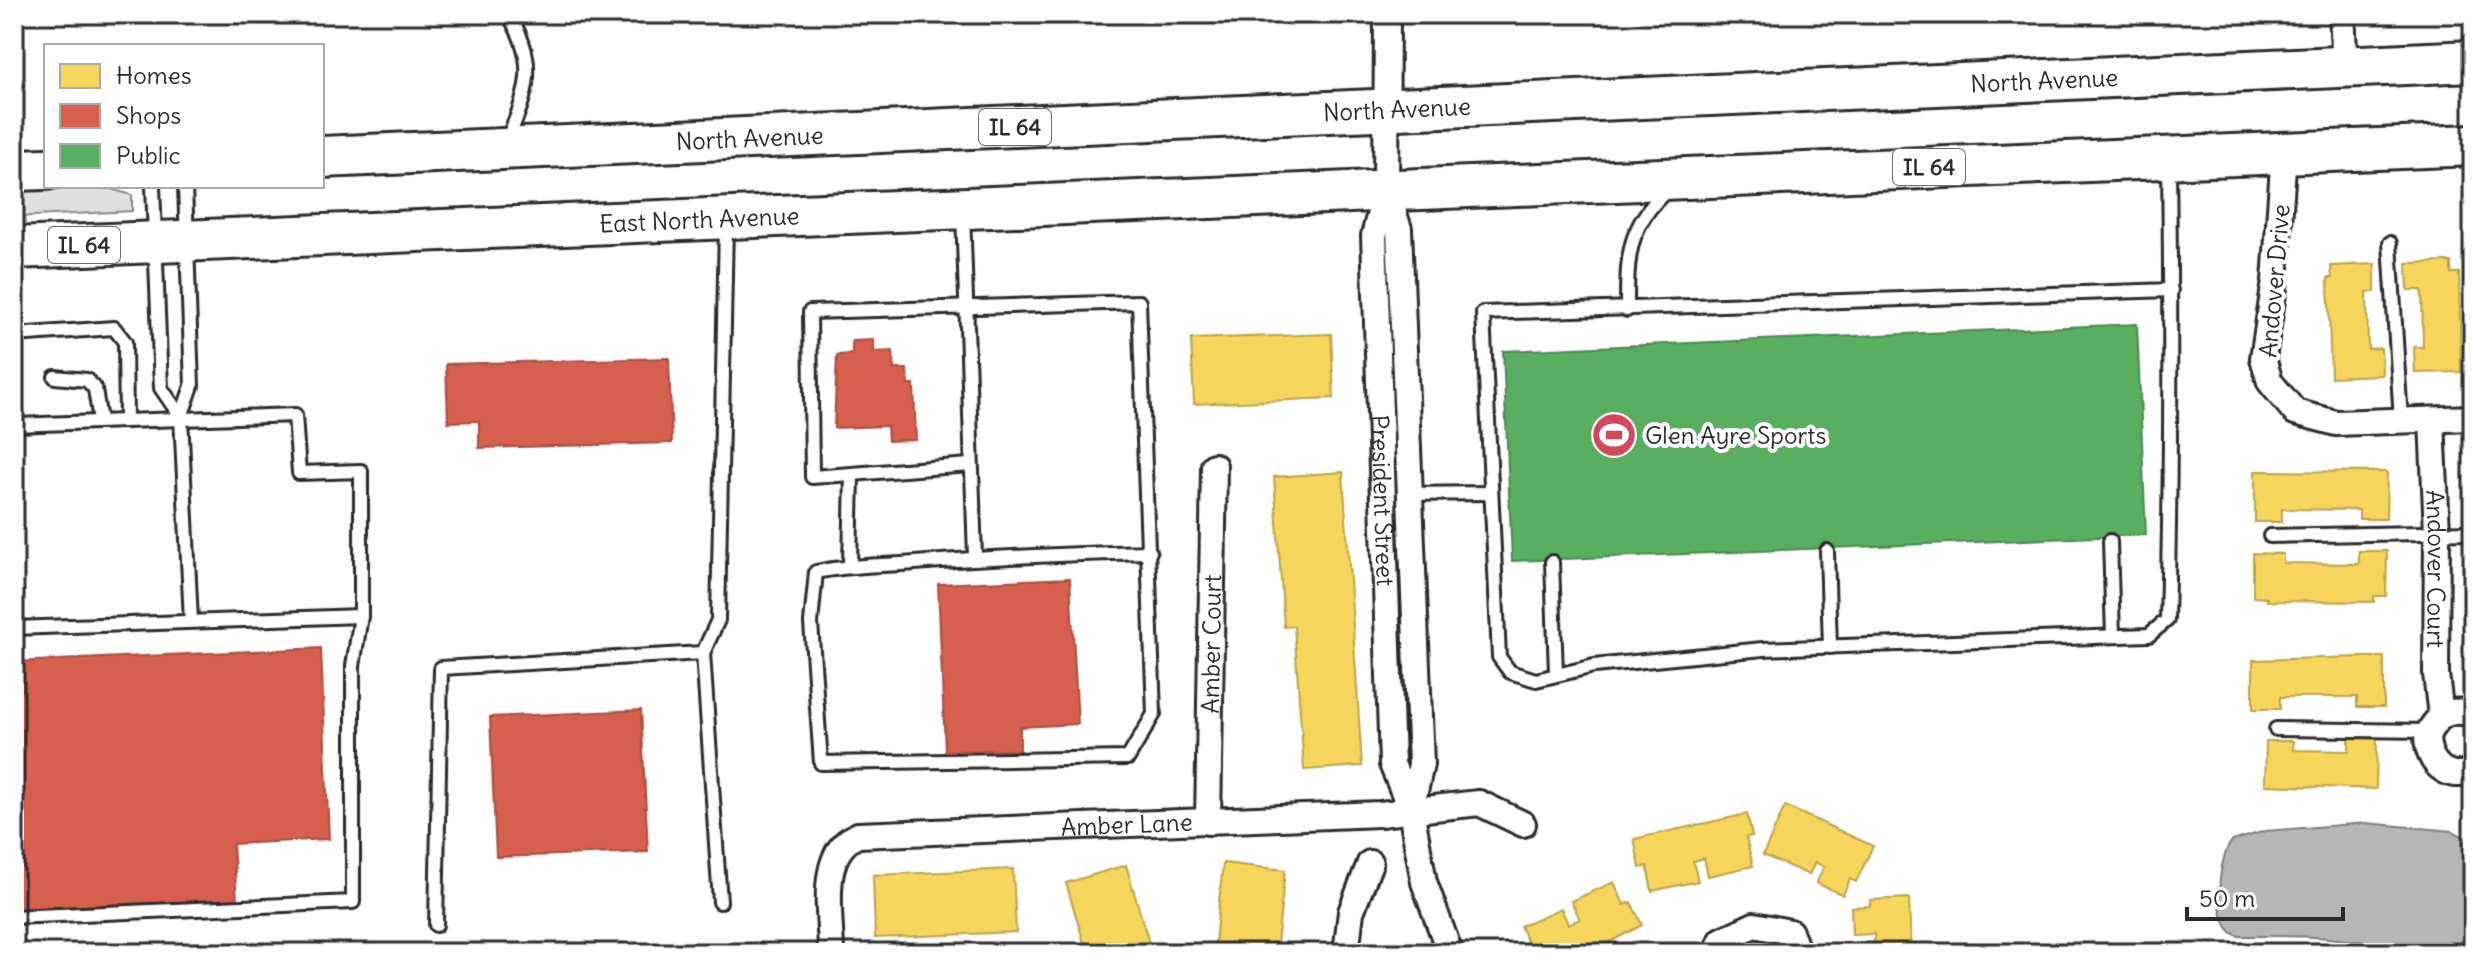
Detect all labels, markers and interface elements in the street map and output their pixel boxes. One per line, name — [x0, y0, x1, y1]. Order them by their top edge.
legend — [44, 44, 324, 188]
text: Homes — [116, 60, 192, 90]
street label: North Avenue — [1970, 62, 2119, 98]
street label: North Avenue — [1322, 91, 1471, 127]
text: Shops — [116, 100, 181, 130]
road number: IL 64 — [979, 109, 1051, 145]
street label: North Avenue — [675, 120, 824, 156]
text: Public — [116, 140, 181, 170]
road number: IL 64 — [1893, 149, 1965, 185]
street label: East North Avenue — [599, 200, 800, 238]
street label: Andover Drive — [2252, 203, 2296, 359]
road number: IL 64 — [48, 227, 120, 263]
sports icon: Glen Ayre Sports — [1590, 411, 1638, 459]
street label: President Street — [1365, 414, 1401, 586]
place label: Glen Ayre Sports — [1645, 420, 1826, 450]
street label: Andover Court — [2420, 489, 2452, 648]
street label: Amber Court — [1195, 574, 1227, 714]
street label: Amber Lane — [1060, 807, 1193, 842]
scale bar — [2187, 871, 2343, 921]
text: 50 m — [2199, 883, 2255, 913]

